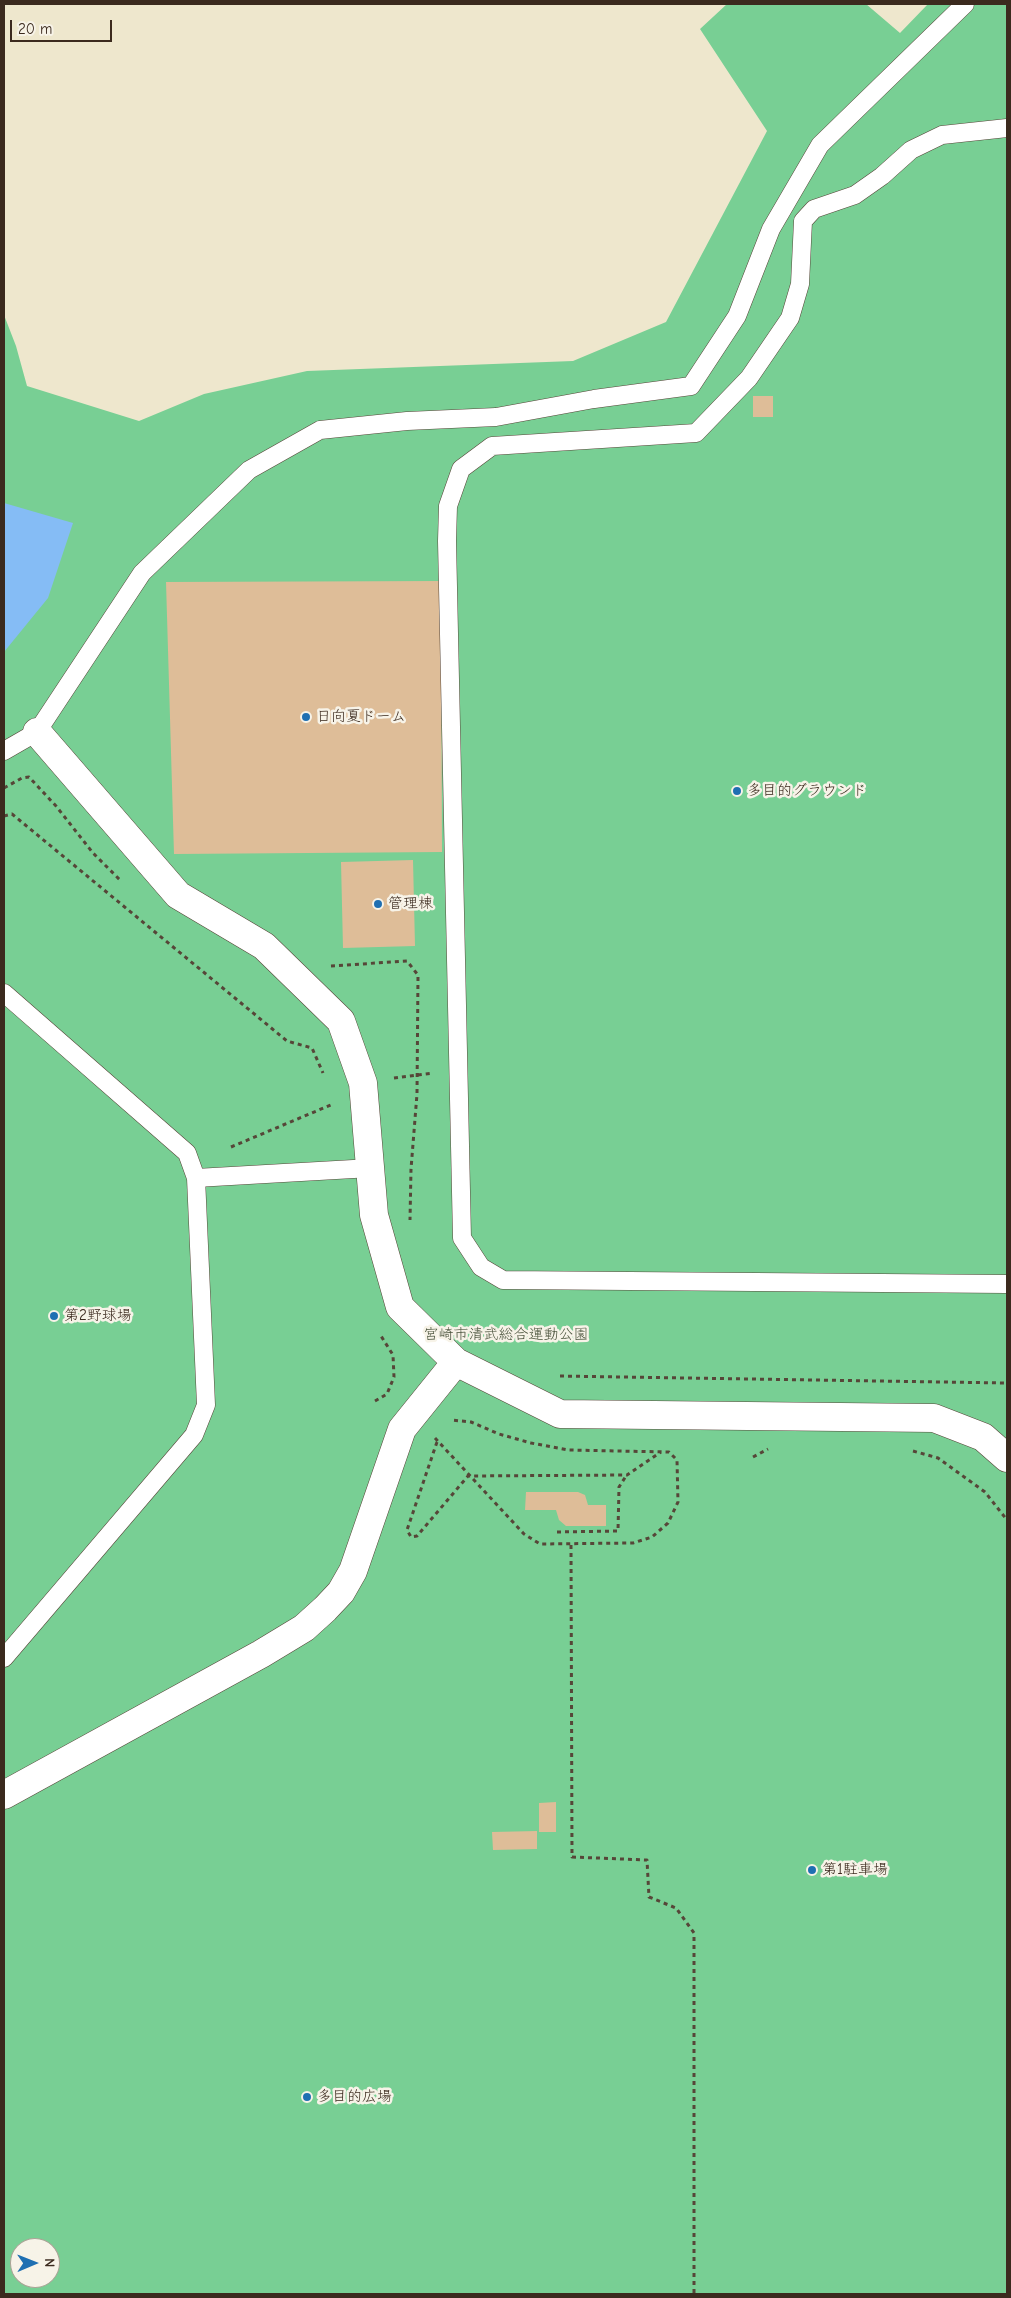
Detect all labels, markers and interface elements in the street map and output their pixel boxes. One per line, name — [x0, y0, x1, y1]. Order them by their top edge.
scale bar — [12, 10, 115, 42]
text: 20 m — [18, 20, 52, 38]
place label: 日向夏ドーム — [316, 708, 406, 726]
marker: 日向夏ドーム — [300, 711, 312, 723]
place label: 多目的グラウンド — [747, 782, 867, 800]
marker: 多目的グラウンド — [731, 785, 743, 797]
place label: 管理棟 — [388, 895, 433, 913]
marker: 管理棟 — [372, 898, 384, 910]
place label: 第2野球場 — [64, 1307, 132, 1325]
marker: 第2野球場 — [48, 1310, 60, 1322]
park label: 宮崎市清武総合運動公園 — [424, 1326, 588, 1344]
place label: 第1駐車場 — [822, 1861, 888, 1879]
marker: 第1駐車場 — [806, 1864, 818, 1876]
place label: 多目的広場 — [317, 2088, 392, 2106]
marker: 多目的広場 — [301, 2091, 313, 2103]
north arrow — [10, 2238, 60, 2288]
text: N — [41, 2258, 58, 2267]

